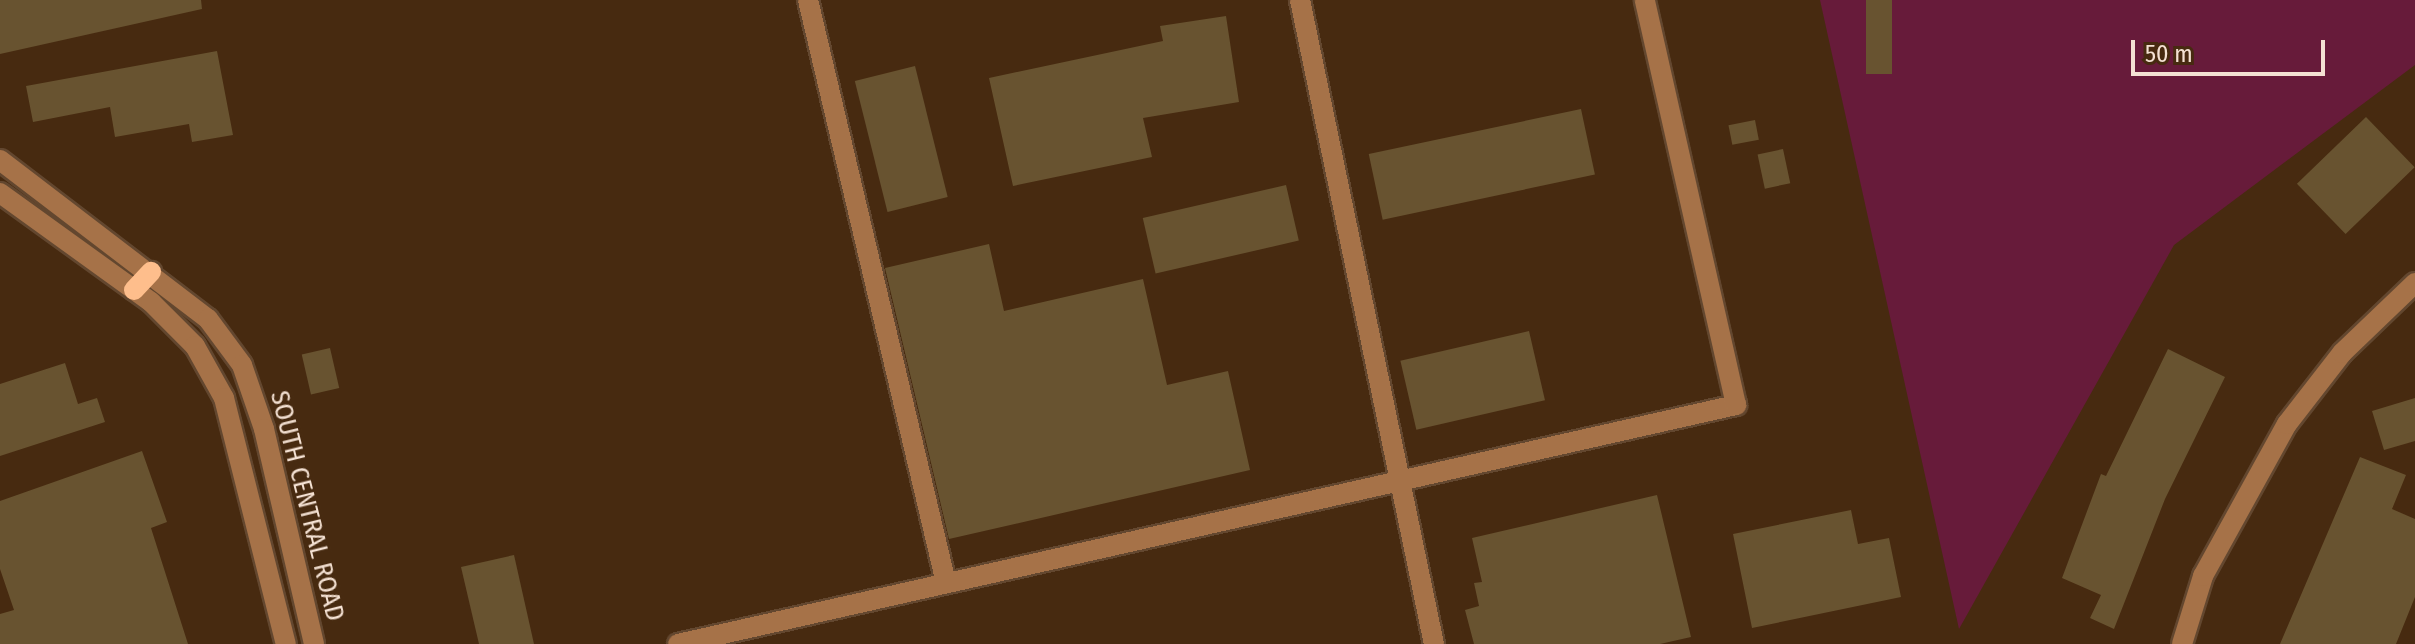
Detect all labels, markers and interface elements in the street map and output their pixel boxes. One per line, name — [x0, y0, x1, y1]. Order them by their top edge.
scale bar — [2135, 24, 2329, 74]
text: 50 m — [2145, 40, 2193, 68]
street label: SOUTH CENTRAL ROAD — [263, 388, 351, 624]

